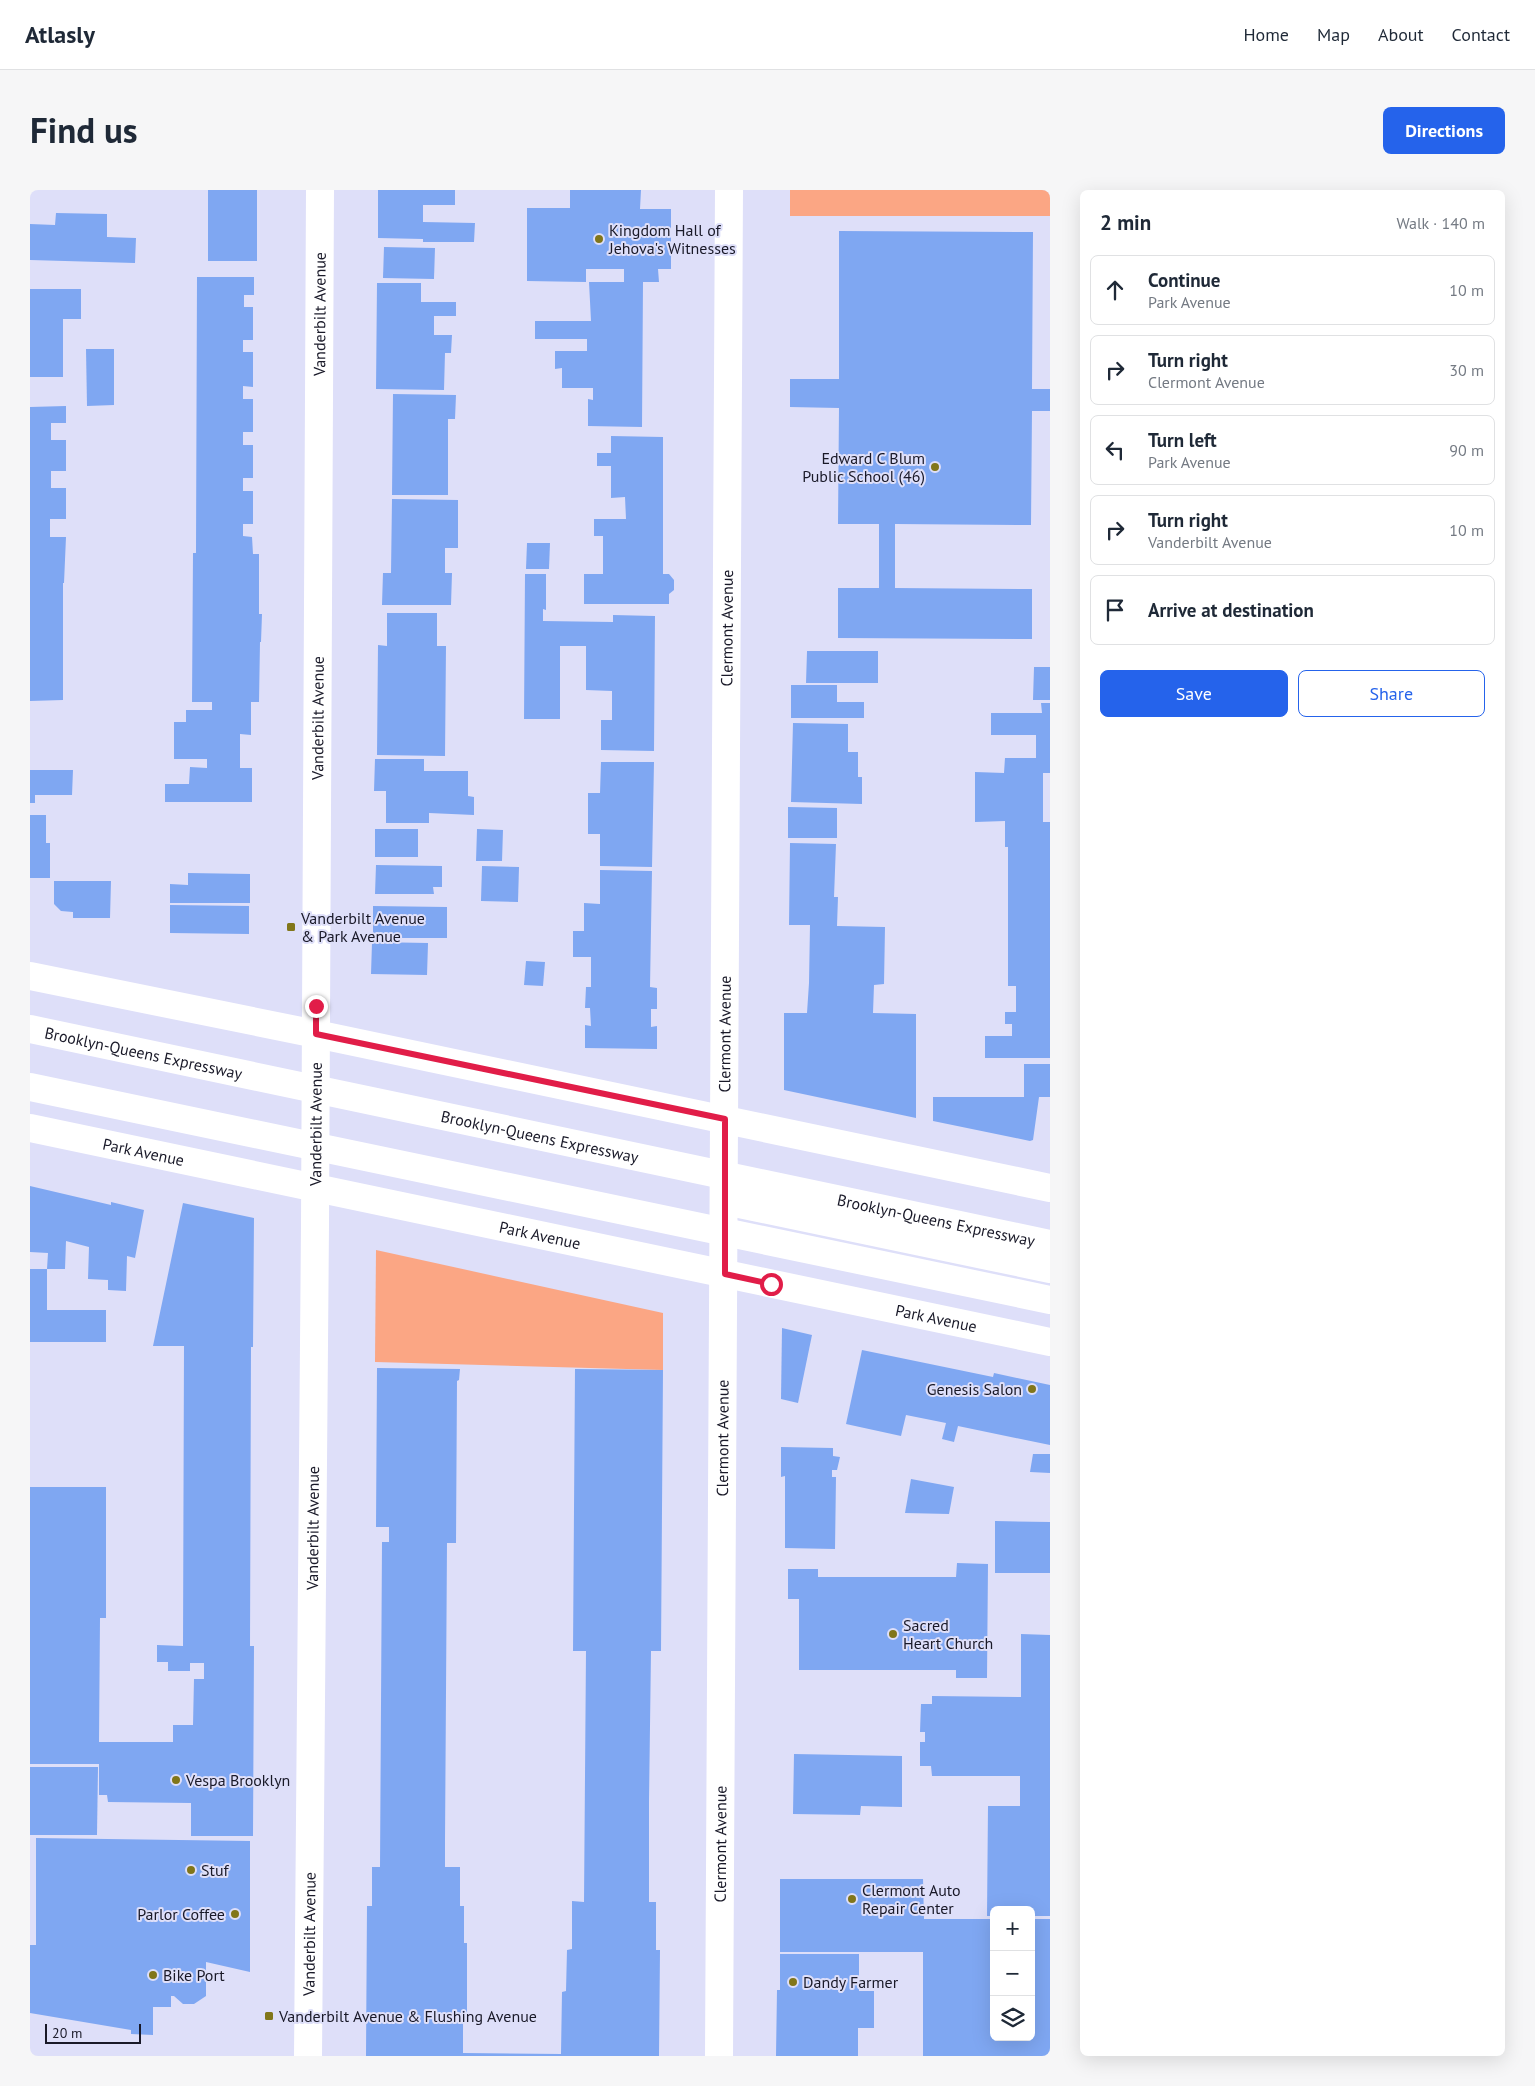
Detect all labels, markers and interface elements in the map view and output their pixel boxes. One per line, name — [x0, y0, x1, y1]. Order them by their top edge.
text: Atlasly — [25, 19, 95, 50]
text: Home — [1243, 23, 1289, 46]
text: Map — [1317, 23, 1350, 46]
text: About — [1378, 23, 1424, 46]
text: Contact — [1452, 23, 1510, 46]
text: Find us — [30, 107, 138, 153]
button: Directions — [1383, 107, 1505, 154]
text: 2 min — [1100, 209, 1151, 236]
text: Walk · 140 m — [1396, 213, 1485, 233]
place label: Kingdom Hall of Jehova's Witnesses — [608, 220, 736, 258]
marker: Kingdom Hall of Jehova's Witnesses — [593, 233, 605, 245]
street label: Vanderbilt Avenue — [309, 252, 330, 377]
text: Continue — [1148, 268, 1220, 292]
icon: ahead — [1101, 276, 1129, 304]
text: 10 m — [1449, 280, 1484, 300]
text: Park Avenue — [1148, 292, 1231, 312]
text: Turn right — [1148, 348, 1228, 372]
icon: right — [1101, 356, 1129, 384]
text: 30 m — [1449, 360, 1484, 380]
text: Clermont Avenue — [1148, 372, 1265, 392]
text: Turn left — [1148, 428, 1217, 452]
icon: left — [1101, 436, 1129, 464]
text: 90 m — [1449, 440, 1484, 460]
place label: Edward C Blum Public School (46) — [802, 448, 925, 486]
text: Park Avenue — [1148, 452, 1231, 472]
marker: Edward C Blum Public School (46) — [929, 461, 941, 473]
text: Turn right — [1148, 508, 1228, 532]
icon: right — [1101, 516, 1129, 544]
text: 10 m — [1449, 520, 1484, 540]
text: Vanderbilt Avenue — [1148, 532, 1272, 552]
street label: Clermont Avenue — [716, 569, 737, 687]
icon: arrive — [1101, 596, 1129, 624]
text: Arrive at destination — [1148, 598, 1314, 622]
street label: Vanderbilt Avenue — [307, 656, 328, 781]
button: Save — [1100, 670, 1288, 717]
button: Share — [1298, 670, 1485, 717]
place label: Vanderbilt Avenue & Park Avenue — [300, 908, 425, 946]
marker: Vanderbilt Avenue & Park Avenue — [285, 921, 297, 933]
street label: Clermont Avenue — [714, 975, 735, 1093]
route end — [305, 995, 328, 1018]
street label: Brooklyn-Queens Expressway — [43, 1022, 245, 1084]
street label: Vanderbilt Avenue — [305, 1062, 326, 1187]
street label: Brooklyn-Queens Expressway — [439, 1106, 641, 1167]
street label: Park Avenue — [101, 1134, 186, 1170]
street label: Brooklyn-Queens Expressway — [835, 1189, 1037, 1251]
street label: Park Avenue — [497, 1217, 582, 1253]
route start — [760, 1273, 783, 1296]
street label: Park Avenue — [894, 1300, 979, 1336]
street label: Clermont Avenue — [712, 1379, 733, 1497]
place label: Genesis Salon — [927, 1379, 1022, 1399]
marker: Genesis Salon — [1026, 1383, 1038, 1395]
street label: Vanderbilt Avenue — [302, 1466, 323, 1591]
place label: Sacred Heart Church — [903, 1615, 993, 1653]
marker: Sacred Heart Church — [887, 1628, 899, 1640]
place label: Vespa Brooklyn — [185, 1770, 290, 1790]
marker: Vespa Brooklyn — [170, 1774, 182, 1786]
street label: Clermont Avenue — [710, 1785, 730, 1903]
place label: Stuf — [201, 1860, 230, 1880]
marker: Stuf — [185, 1864, 197, 1876]
street label: Vanderbilt Avenue — [298, 1872, 320, 1997]
place label: Clermont Auto Repair Center — [862, 1880, 961, 1918]
marker: Clermont Auto Repair Center — [846, 1893, 858, 1905]
place label: Parlor Coffee — [137, 1904, 225, 1924]
map controls — [990, 1906, 1035, 2041]
button: + — [990, 1906, 1035, 1951]
marker: Parlor Coffee — [229, 1908, 241, 1920]
button: − — [990, 1951, 1035, 1996]
place label: Bike Port — [163, 1965, 225, 1985]
marker: Bike Port — [147, 1969, 159, 1981]
place label: Dandy Farmer — [803, 1972, 899, 1992]
marker: Dandy Farmer — [787, 1976, 799, 1988]
button: layers — [990, 1996, 1035, 2041]
place label: Vanderbilt Avenue & Flushing Avenue — [278, 2006, 537, 2026]
marker: Vanderbilt Avenue & Flushing Avenue — [263, 2010, 275, 2022]
scale bar — [45, 2021, 141, 2044]
text: 20 m — [52, 2024, 82, 2042]

